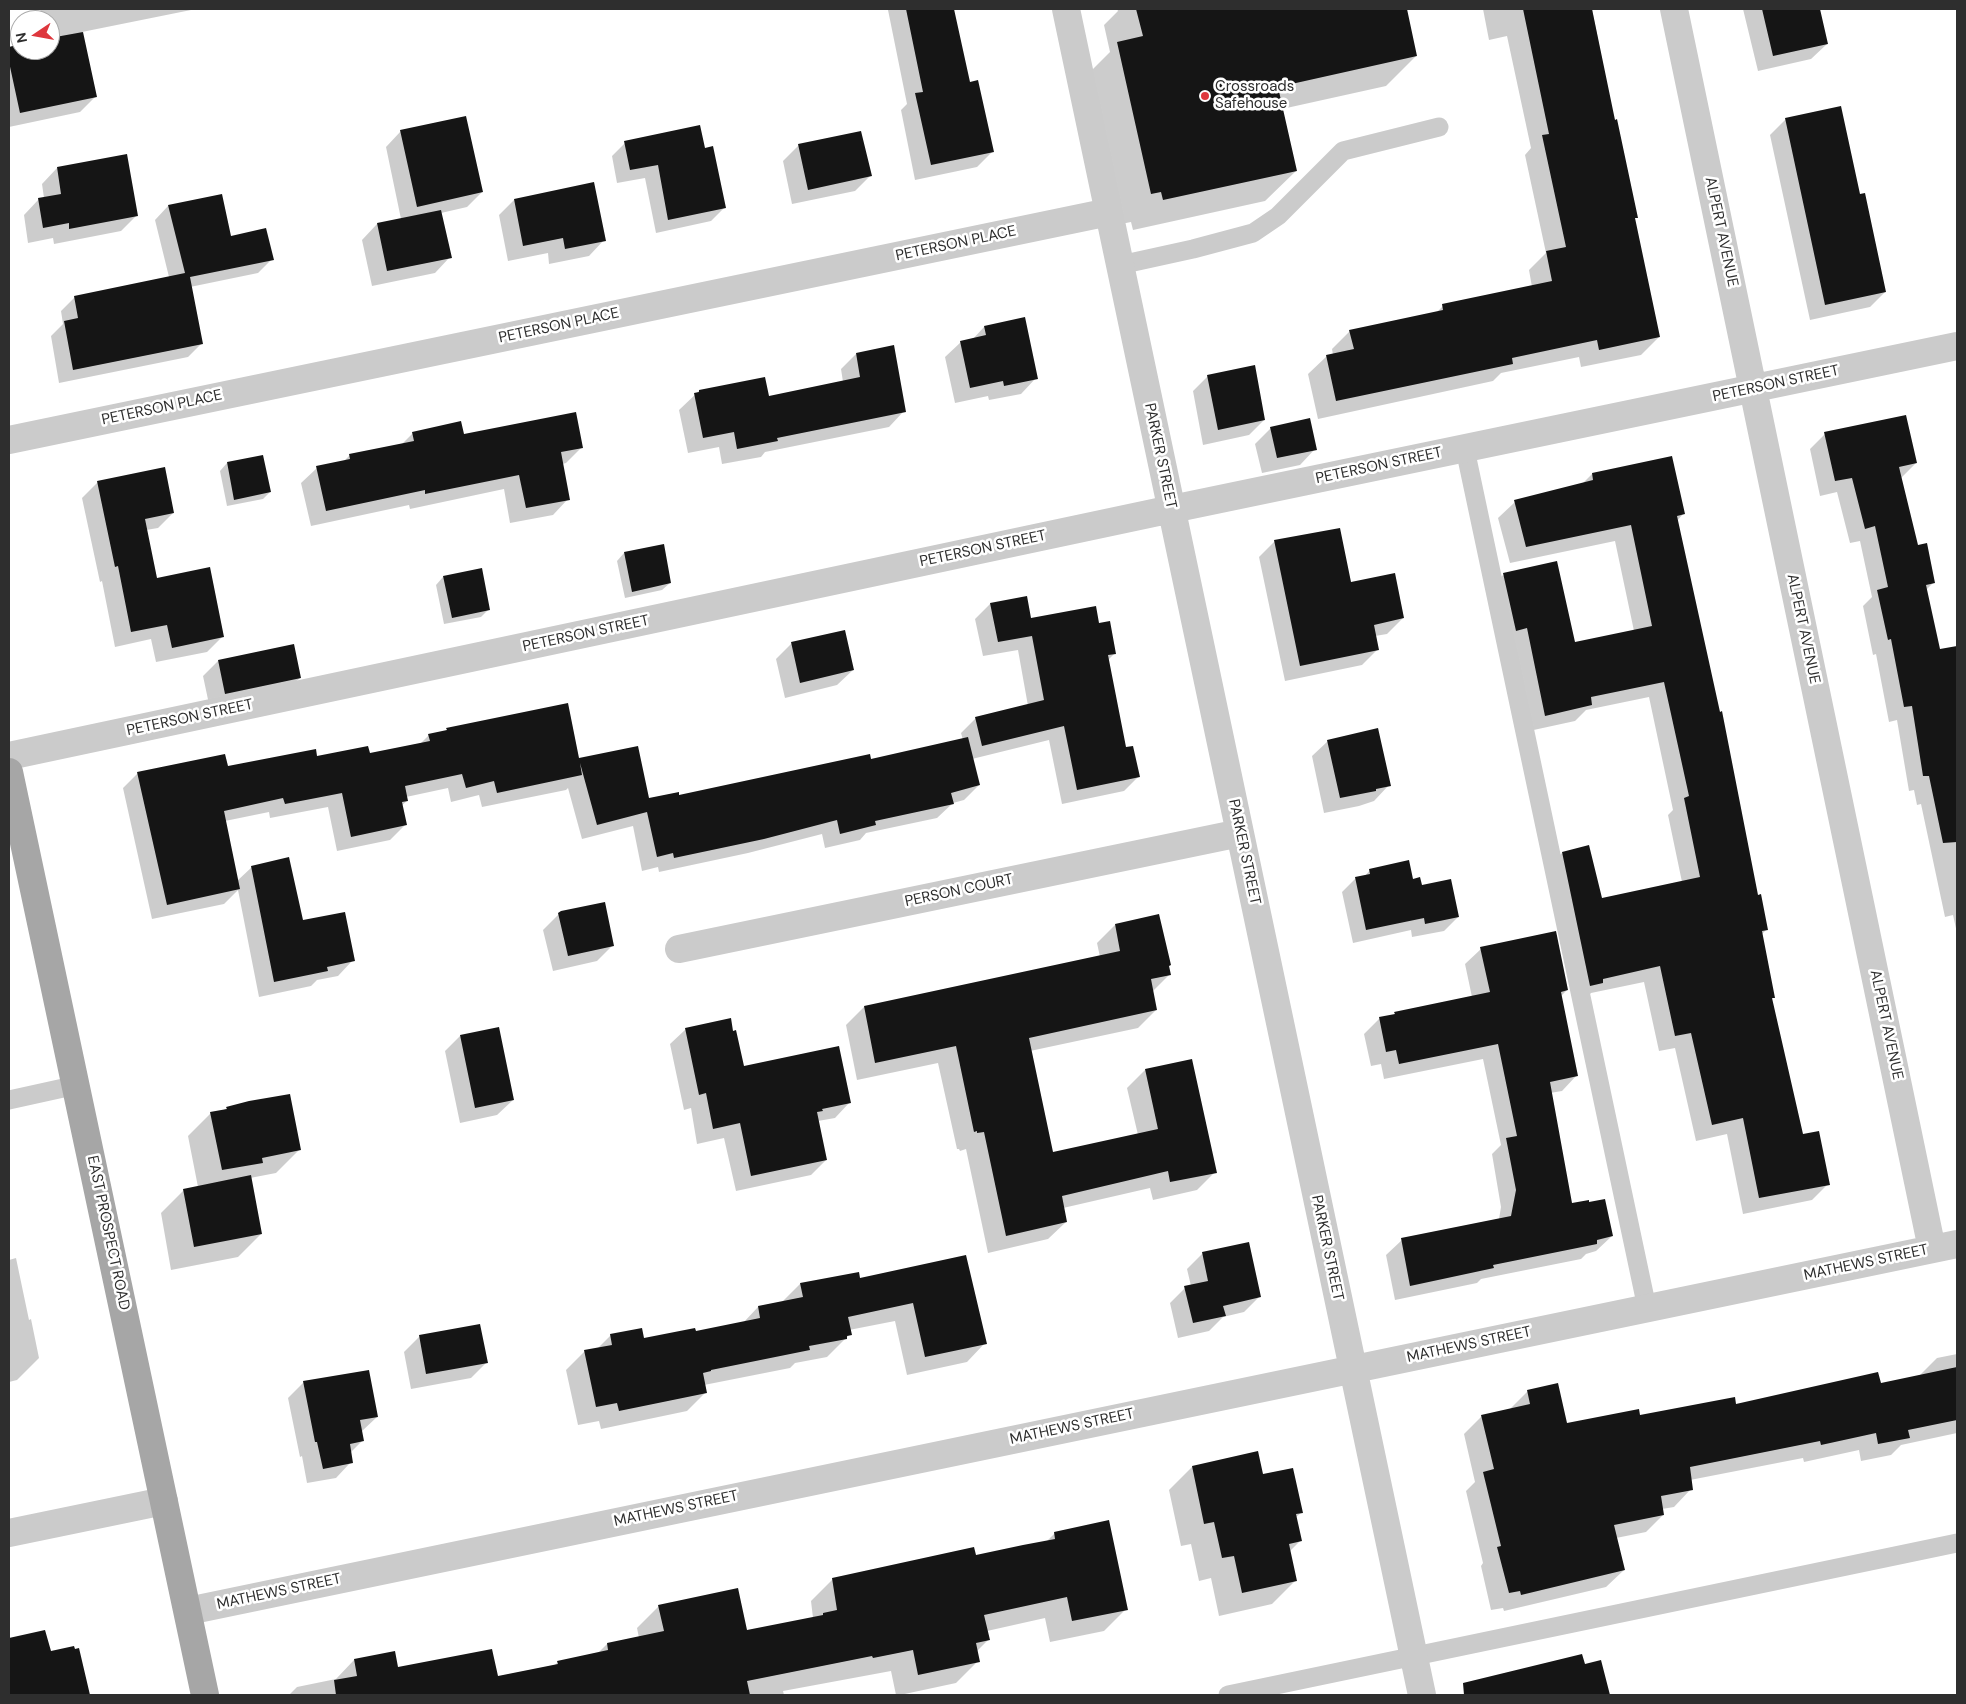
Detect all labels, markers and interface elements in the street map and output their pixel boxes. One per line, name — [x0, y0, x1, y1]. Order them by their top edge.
north arrow — [10, 10, 60, 60]
text: N — [11, 31, 31, 45]
place label: Crossroads Safehouse — [1215, 78, 1294, 113]
marker: Crossroads Safehouse — [1199, 90, 1211, 102]
street label: ALPERT AVENUE — [1701, 175, 1741, 289]
street label: PETERSON PLACE — [894, 222, 1018, 266]
street label: PETERSON PLACE — [497, 304, 621, 348]
street label: PETERSON STREET — [1711, 362, 1841, 406]
street label: PETERSON PLACE — [100, 386, 224, 430]
street label: PARKER STREET — [1140, 402, 1180, 510]
street label: PETERSON STREET — [1314, 444, 1444, 488]
street label: PETERSON STREET — [918, 527, 1048, 571]
street label: ALPERT AVENUE — [1783, 572, 1823, 686]
street label: PETERSON STREET — [521, 612, 651, 656]
street label: PETERSON STREET — [125, 696, 255, 740]
street label: PARKER STREET — [1224, 798, 1264, 906]
street label: PERSON COURT — [903, 871, 1015, 911]
street label: ALPERT AVENUE — [1866, 968, 1906, 1082]
street label: EAST PROSPECT ROAD — [83, 1154, 133, 1312]
street label: PARKER STREET — [1307, 1194, 1347, 1302]
street label: MATHEWS STREET — [1802, 1241, 1930, 1285]
street label: MATHEWS STREET — [1405, 1323, 1533, 1367]
street label: MATHEWS STREET — [1008, 1405, 1136, 1449]
street label: MATHEWS STREET — [612, 1487, 740, 1531]
street label: MATHEWS STREET — [215, 1570, 343, 1614]

